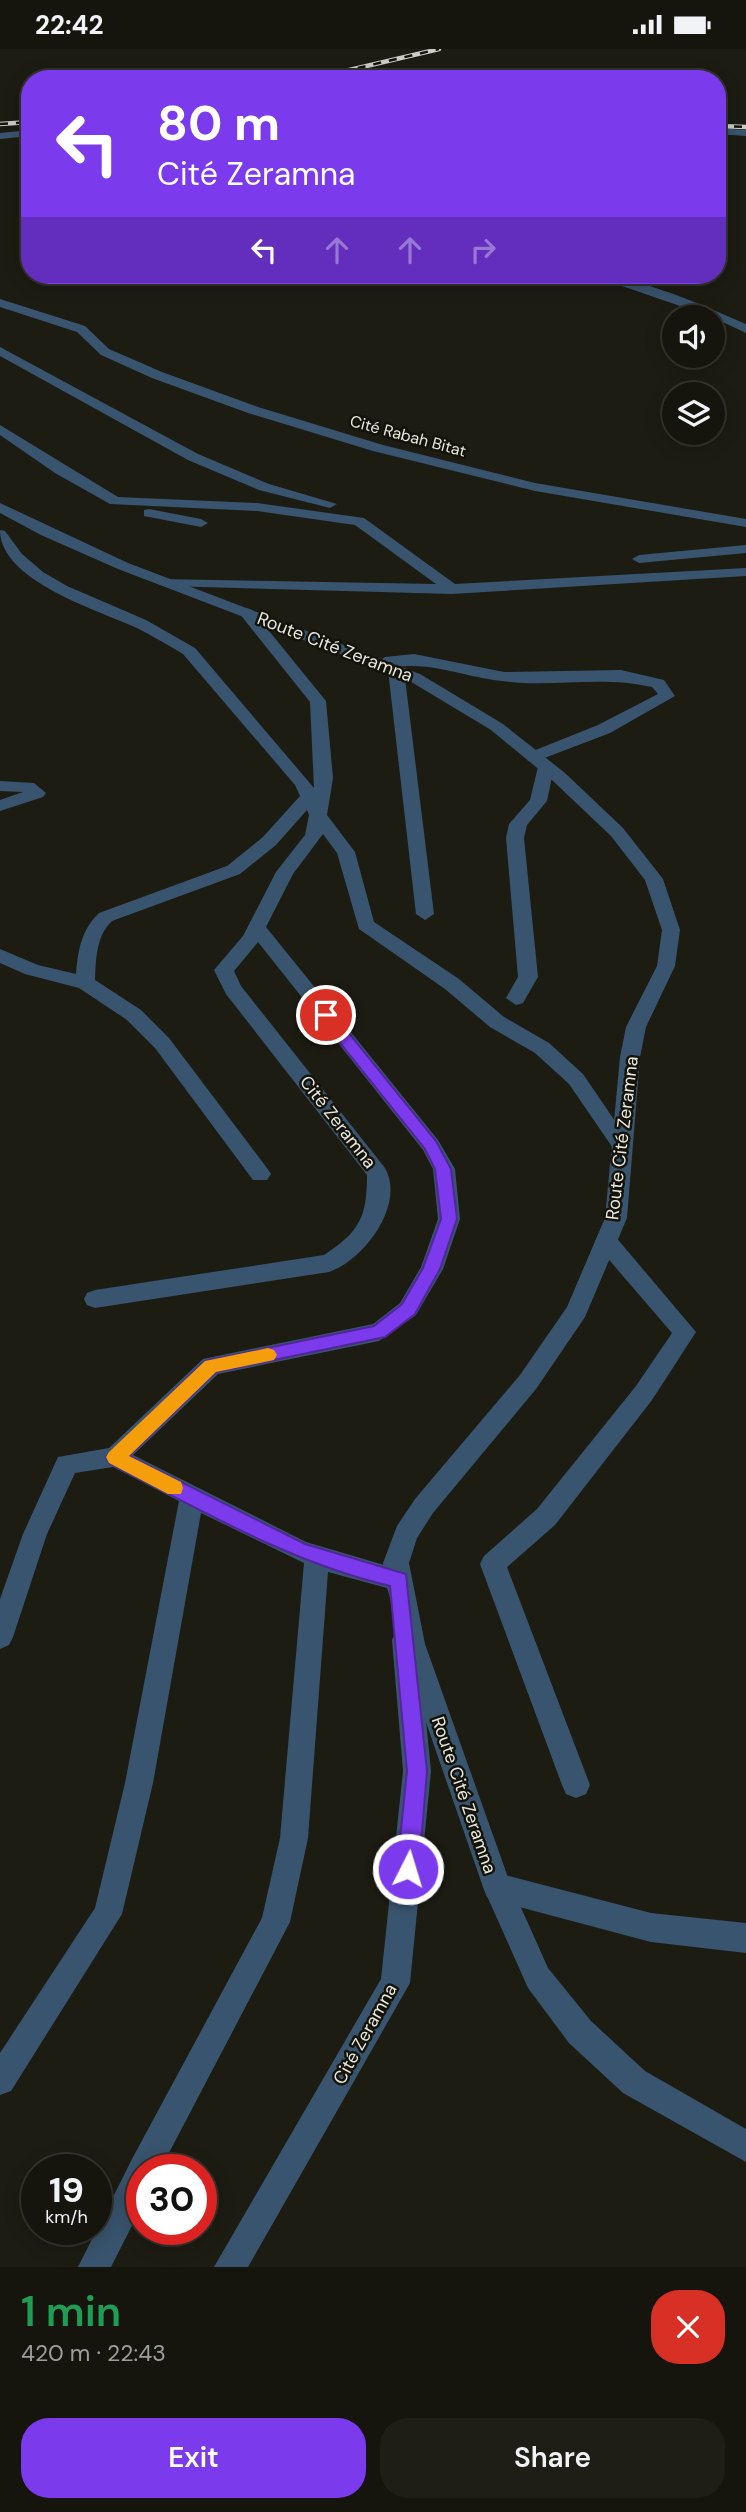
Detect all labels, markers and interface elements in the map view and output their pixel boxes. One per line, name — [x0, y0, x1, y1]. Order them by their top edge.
text: 22:42 — [35, 8, 104, 42]
text: 80 m — [157, 91, 280, 155]
icon: left — [42, 98, 133, 189]
text: Cité Zeramna — [157, 153, 355, 195]
icon: left — [245, 231, 283, 269]
icon: ahead — [318, 231, 356, 269]
icon: ahead — [391, 231, 429, 269]
icon: right — [464, 231, 502, 269]
map controls — [662, 305, 725, 445]
button: sound — [662, 305, 725, 368]
button: layers — [662, 382, 725, 445]
street label: Cité Rabah Bitat — [348, 410, 468, 462]
street label: Route Cité Zeramna — [254, 606, 416, 688]
pin — [296, 985, 356, 1045]
icon: arrive — [307, 996, 345, 1034]
street label: Route Cité Zeramna — [600, 1055, 644, 1221]
street label: Cité Zeramna — [294, 1071, 382, 1173]
street label: Route Cité Zeramna — [426, 1713, 502, 1877]
position arrow — [371, 1832, 445, 1906]
street label: Cité Zeramna — [327, 1979, 403, 2089]
speed limit sign: 30 — [126, 2154, 217, 2245]
text: 19 — [49, 2167, 84, 2213]
text: km/h — [45, 2205, 88, 2229]
text: 1 min — [21, 2284, 121, 2339]
button: close — [651, 2290, 725, 2364]
text: 420 m · 22:43 — [21, 2338, 166, 2368]
button: Exit — [21, 2418, 366, 2498]
button: Share — [380, 2418, 725, 2498]

